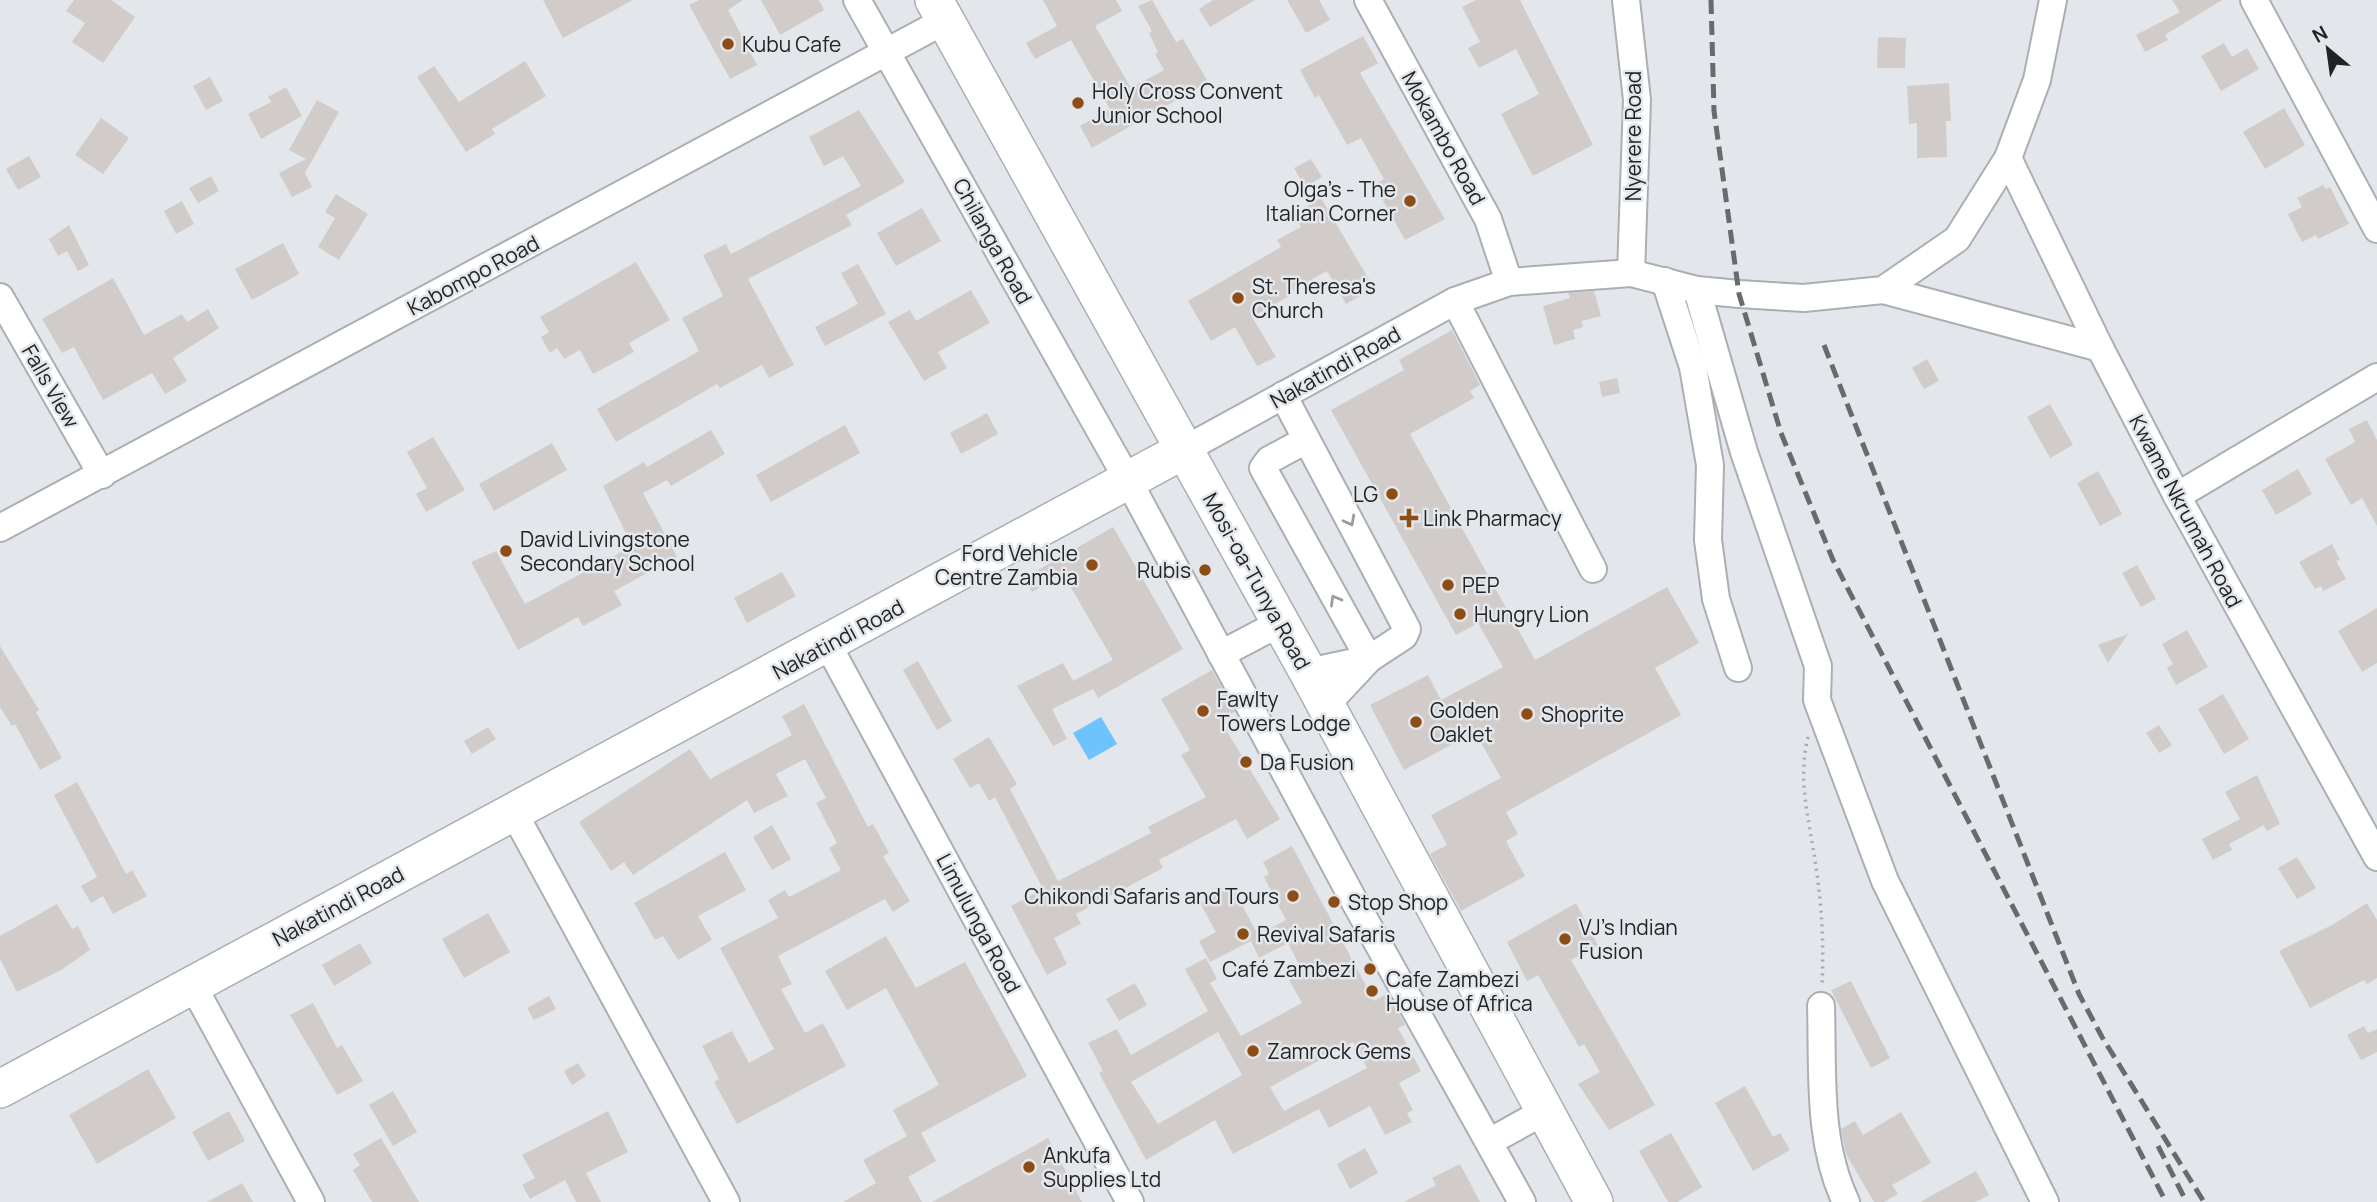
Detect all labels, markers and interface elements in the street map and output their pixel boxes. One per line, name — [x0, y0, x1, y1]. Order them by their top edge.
north arrow — [2293, 14, 2363, 84]
text: N — [2307, 19, 2332, 49]
place label: Kubu Cafe — [742, 30, 841, 58]
marker: Kubu Cafe — [720, 36, 736, 52]
street label: Mokambo Road — [1396, 66, 1492, 210]
street label: Nyerere Road — [1619, 71, 1647, 201]
place label: Holy Cross Convent Junior School — [1092, 77, 1283, 129]
marker: Holy Cross Convent Junior School — [1070, 95, 1086, 111]
street label: Chilanga Road — [947, 173, 1039, 309]
place label: Olga's - The Italian Corner — [1266, 175, 1396, 227]
marker: Olga's - The Italian Corner — [1402, 193, 1418, 209]
street label: Kabompo Road — [402, 228, 544, 322]
place label: St. Theresa's Church — [1252, 272, 1376, 324]
marker: St. Theresa's Church — [1230, 290, 1246, 306]
street label: Nakatindi Road — [1265, 320, 1405, 414]
street label: Falls View — [16, 339, 86, 433]
street label: Kwame Nkrumah Road — [2123, 410, 2249, 612]
place label: LG — [1353, 480, 1378, 508]
marker: LG — [1384, 486, 1400, 502]
street label: Mosi-oa-Tunya Road — [1197, 488, 1317, 674]
place label: Link Pharmacy — [1423, 504, 1562, 532]
marker: Link Pharmacy — [1401, 510, 1417, 526]
one-way arrow — [1342, 514, 1356, 527]
place label: David Livingstone Secondary School — [520, 525, 695, 577]
place label: Ford Vehicle Centre Zambia — [935, 539, 1078, 591]
marker: David Livingstone Secondary School — [498, 543, 514, 559]
place label: Rubis — [1137, 556, 1191, 584]
marker: Ford Vehicle Centre Zambia — [1084, 557, 1100, 573]
marker: Rubis — [1197, 562, 1213, 578]
place label: PEP — [1462, 571, 1500, 599]
marker: PEP — [1440, 577, 1456, 593]
street label: Nakatindi Road — [767, 593, 909, 685]
one-way arrow — [1330, 594, 1343, 607]
place label: Hungry Lion — [1474, 600, 1589, 628]
marker: Hungry Lion — [1452, 606, 1468, 622]
place label: Fawlty Towers Lodge — [1217, 685, 1351, 737]
place label: Golden Oaklet — [1430, 696, 1499, 748]
place label: Shoprite — [1541, 700, 1624, 728]
marker: Fawlty Towers Lodge — [1195, 703, 1211, 719]
marker: Shoprite — [1519, 706, 1535, 722]
marker: Golden Oaklet — [1408, 714, 1424, 730]
place label: Da Fusion — [1260, 748, 1354, 776]
marker: Da Fusion — [1238, 754, 1254, 770]
street label: Limulunga Road — [931, 849, 1027, 997]
street label: Nakatindi Road — [267, 860, 409, 952]
place label: Chikondi Safaris and Tours — [1024, 882, 1279, 910]
marker: Chikondi Safaris and Tours — [1285, 888, 1301, 904]
place label: Stop Shop — [1348, 888, 1448, 916]
marker: Stop Shop — [1326, 894, 1342, 910]
place label: VJ's Indian Fusion — [1579, 913, 1678, 965]
place label: Revival Safaris — [1257, 920, 1395, 948]
marker: Revival Safaris — [1235, 926, 1251, 942]
marker: VJ's Indian Fusion — [1557, 931, 1573, 947]
place label: Café Zambezi — [1222, 955, 1356, 983]
marker: Café Zambezi — [1362, 961, 1378, 977]
place label: Cafe Zambezi House of Africa — [1386, 965, 1533, 1017]
marker: Cafe Zambezi House of Africa — [1364, 983, 1380, 999]
place label: Zamrock Gems — [1267, 1037, 1411, 1065]
marker: Zamrock Gems — [1245, 1043, 1261, 1059]
place label: Ankufa Supplies Ltd — [1043, 1141, 1161, 1193]
marker: Ankufa Supplies Ltd — [1021, 1159, 1037, 1175]

